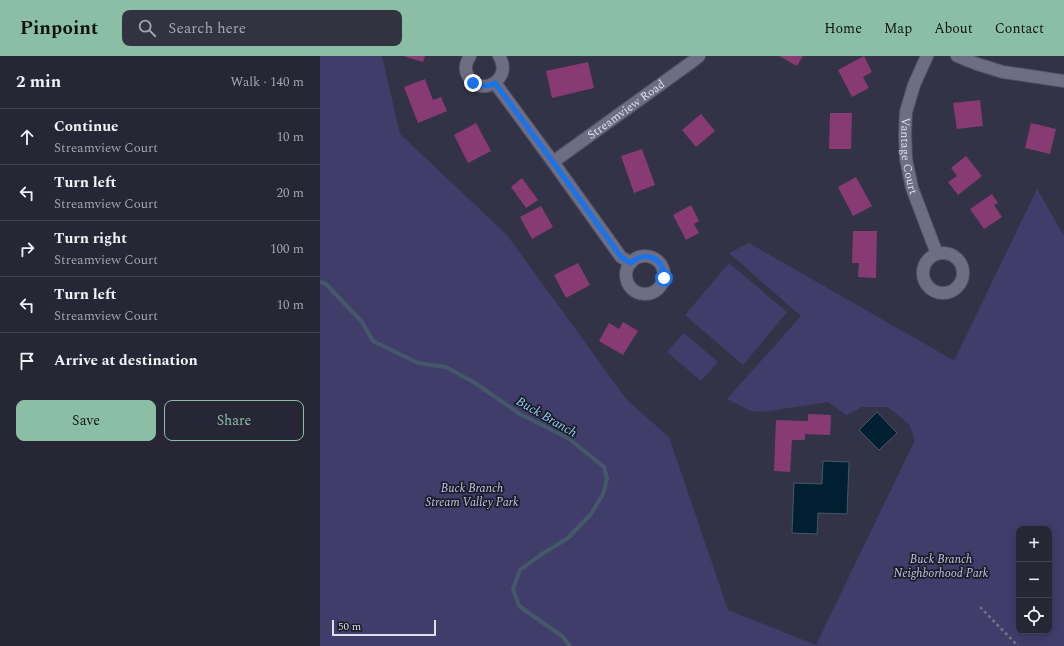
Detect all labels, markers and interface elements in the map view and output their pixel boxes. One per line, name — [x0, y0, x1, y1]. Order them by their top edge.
search box — [122, 10, 402, 46]
text: Pinpoint — [20, 14, 98, 43]
icon: search — [136, 17, 158, 39]
text: Search here — [168, 17, 246, 40]
text: Home — [824, 18, 862, 39]
text: Map — [884, 18, 912, 39]
text: About — [934, 18, 973, 39]
text: Contact — [995, 18, 1044, 39]
text: 2 min — [16, 69, 61, 95]
text: Walk · 140 m — [230, 72, 304, 92]
route end — [464, 74, 482, 92]
street label: Streamview Road — [583, 75, 669, 144]
text: Continue — [54, 115, 119, 138]
street label: Vantage Court — [895, 117, 923, 197]
icon: ahead — [16, 126, 38, 148]
text: 10 m — [277, 127, 304, 147]
text: Streamview Court — [54, 138, 158, 158]
text: Turn left — [54, 171, 116, 194]
icon: left — [16, 182, 38, 204]
text: 20 m — [277, 183, 304, 203]
text: Streamview Court — [54, 194, 158, 214]
text: Turn right — [54, 227, 127, 250]
icon: right — [16, 238, 38, 260]
text: 100 m — [270, 239, 304, 259]
text: Streamview Court — [54, 250, 158, 270]
route start — [655, 269, 673, 287]
text: Turn left — [54, 283, 116, 306]
icon: left — [16, 294, 38, 316]
text: 10 m — [277, 295, 304, 315]
text: Streamview Court — [54, 306, 158, 326]
text: Arrive at destination — [54, 349, 198, 372]
icon: arrive — [16, 350, 38, 372]
water label: Buck Branch — [512, 391, 581, 443]
button: Save — [16, 400, 156, 441]
button: Share — [164, 400, 304, 441]
park label: Buck Branch Stream Valley Park — [425, 479, 519, 512]
map controls — [1016, 526, 1052, 634]
button: + — [1016, 526, 1052, 562]
park label: Buck Branch Neighborhood Park — [894, 550, 989, 583]
button: − — [1016, 562, 1052, 598]
button: locate — [1016, 598, 1052, 634]
scale bar — [332, 618, 436, 637]
text: 50 m — [338, 618, 361, 635]

